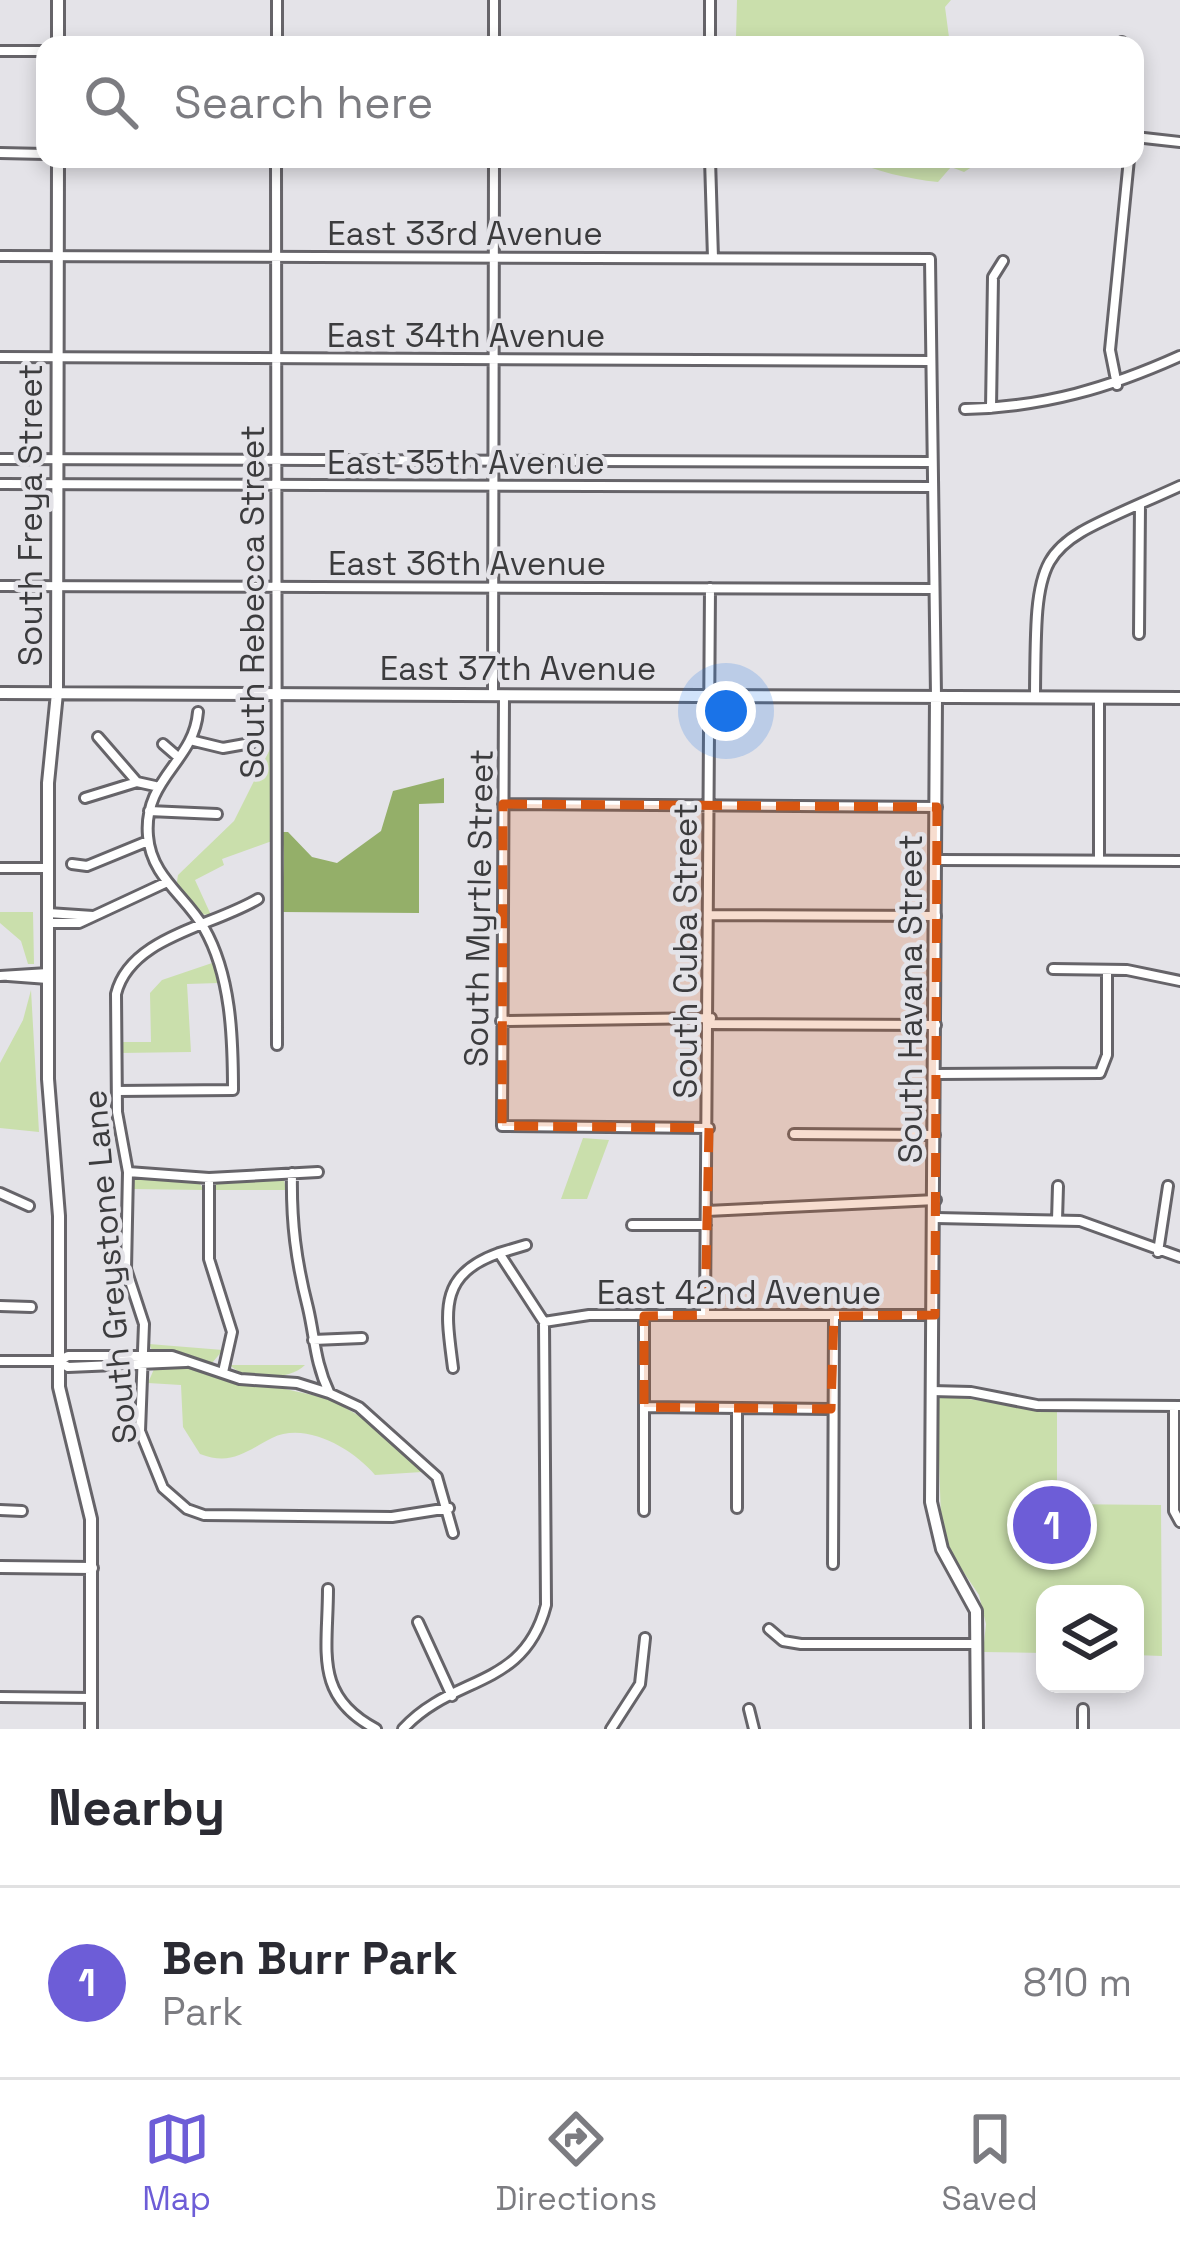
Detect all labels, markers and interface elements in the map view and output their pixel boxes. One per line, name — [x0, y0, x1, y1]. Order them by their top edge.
search box — [36, 36, 1144, 168]
icon: search — [78, 69, 144, 135]
text: Search here — [174, 74, 433, 131]
street label: East 33rd Avenue — [327, 213, 603, 255]
street label: East 34th Avenue — [327, 315, 605, 357]
street label: South Freya Street — [10, 364, 52, 666]
street label: South Rebecca Street — [232, 425, 274, 779]
street label: East 35th Avenue — [327, 442, 605, 484]
street label: East 36th Avenue — [328, 543, 606, 585]
street label: East 37th Avenue — [380, 648, 656, 690]
your location — [696, 681, 756, 741]
street label: South Myrtle Street — [455, 749, 503, 1067]
street label: South Cuba Street — [665, 803, 707, 1099]
street label: South Havana Street — [890, 834, 932, 1164]
street label: South Greystone Lane — [74, 1088, 146, 1446]
street label: East 42nd Avenue — [597, 1272, 881, 1314]
pin: 1 — [1013, 1480, 1091, 1570]
map controls — [1036, 1585, 1144, 1693]
button: layers — [1036, 1585, 1144, 1693]
text: Nearby — [48, 1775, 225, 1840]
text: Ben Burr Park — [162, 1930, 458, 1987]
text: 1 — [78, 1958, 96, 2007]
text: 810 m — [1023, 1958, 1132, 2007]
text: Park — [162, 1987, 243, 2036]
tab: Map — [142, 2106, 211, 2220]
tab: Directions — [495, 2106, 657, 2220]
tab: Saved — [942, 2106, 1038, 2220]

